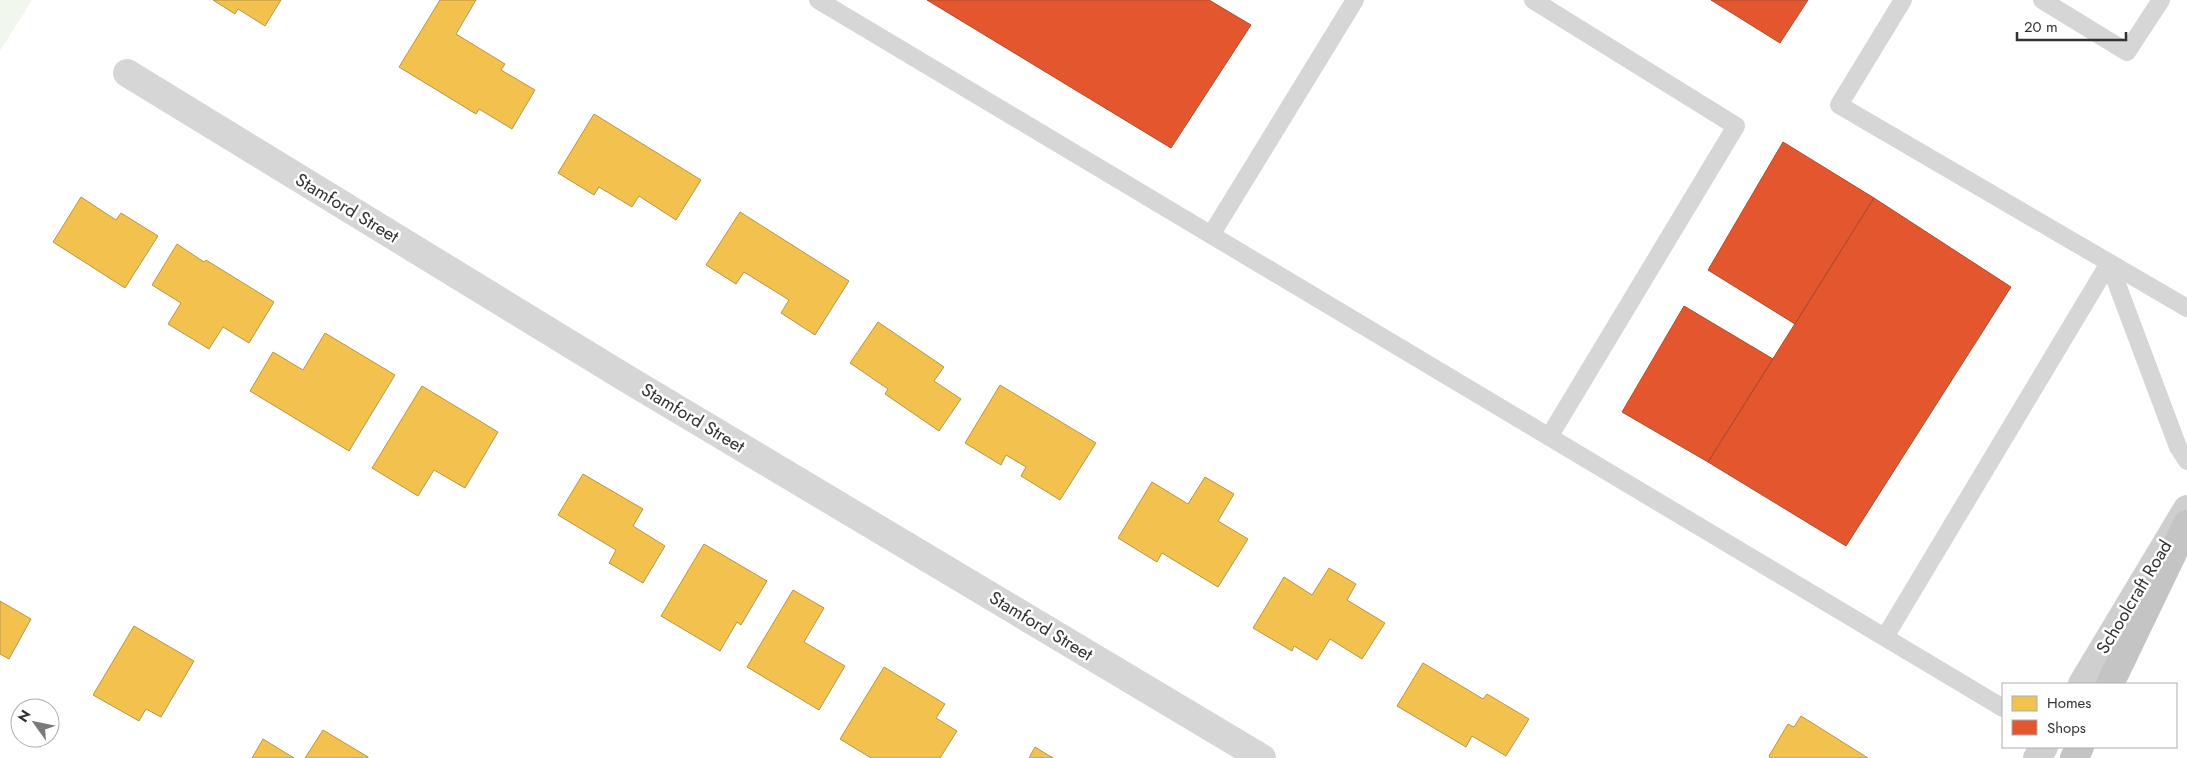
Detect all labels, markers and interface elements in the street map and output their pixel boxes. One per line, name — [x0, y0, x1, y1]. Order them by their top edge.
scale bar — [2017, 10, 2126, 42]
text: 20 m — [2024, 16, 2058, 38]
street label: Stamford Street — [290, 167, 404, 250]
street label: Stamford Street — [636, 377, 750, 460]
street label: Schoolcraft Road — [2090, 535, 2178, 659]
street label: Stamford Street — [984, 585, 1098, 668]
legend — [2002, 683, 2177, 748]
text: Homes — [2047, 692, 2091, 714]
north arrow — [10, 698, 60, 748]
text: N — [13, 706, 36, 726]
text: Shops — [2047, 717, 2086, 739]

